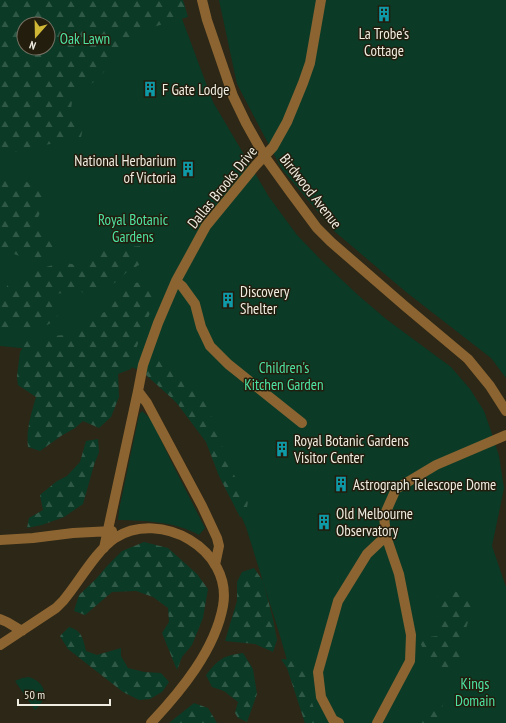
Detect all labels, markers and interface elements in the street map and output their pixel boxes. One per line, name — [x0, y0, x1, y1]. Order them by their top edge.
building icon: La Trobe's Cottage — [375, 5, 393, 23]
north arrow — [16, 16, 56, 56]
place label: La Trobe's Cottage — [359, 24, 409, 60]
park label: Oak Lawn — [60, 29, 110, 48]
text: N — [27, 38, 38, 53]
building icon: F Gate Lodge — [141, 80, 159, 98]
place label: F Gate Lodge — [162, 80, 229, 99]
street label: Dallas Brooks Drive — [183, 142, 261, 232]
street label: Birdwood Avenue — [276, 150, 346, 232]
place label: National Herbarium of Victoria — [74, 151, 176, 187]
building icon: National Herbarium of Victoria — [179, 160, 197, 178]
park label: Royal Botanic Gardens — [98, 210, 169, 246]
place label: Discovery Shelter — [240, 282, 290, 318]
building icon: Discovery Shelter — [219, 291, 237, 309]
park label: Children's Kitchen Garden — [244, 358, 324, 394]
place label: Royal Botanic Gardens Visitor Center — [293, 431, 409, 467]
building icon: Royal Botanic Gardens Visitor Center — [273, 440, 291, 458]
building icon: Astrograph Telescope Dome — [332, 475, 350, 493]
place label: Astrograph Telescope Dome — [353, 475, 496, 494]
place label: Old Melbourne Observatory — [336, 504, 413, 540]
building icon: Old Melbourne Observatory — [315, 513, 333, 531]
park label: Kings Domain — [455, 674, 495, 710]
scale bar — [18, 681, 110, 707]
text: 50 m — [24, 687, 45, 702]

